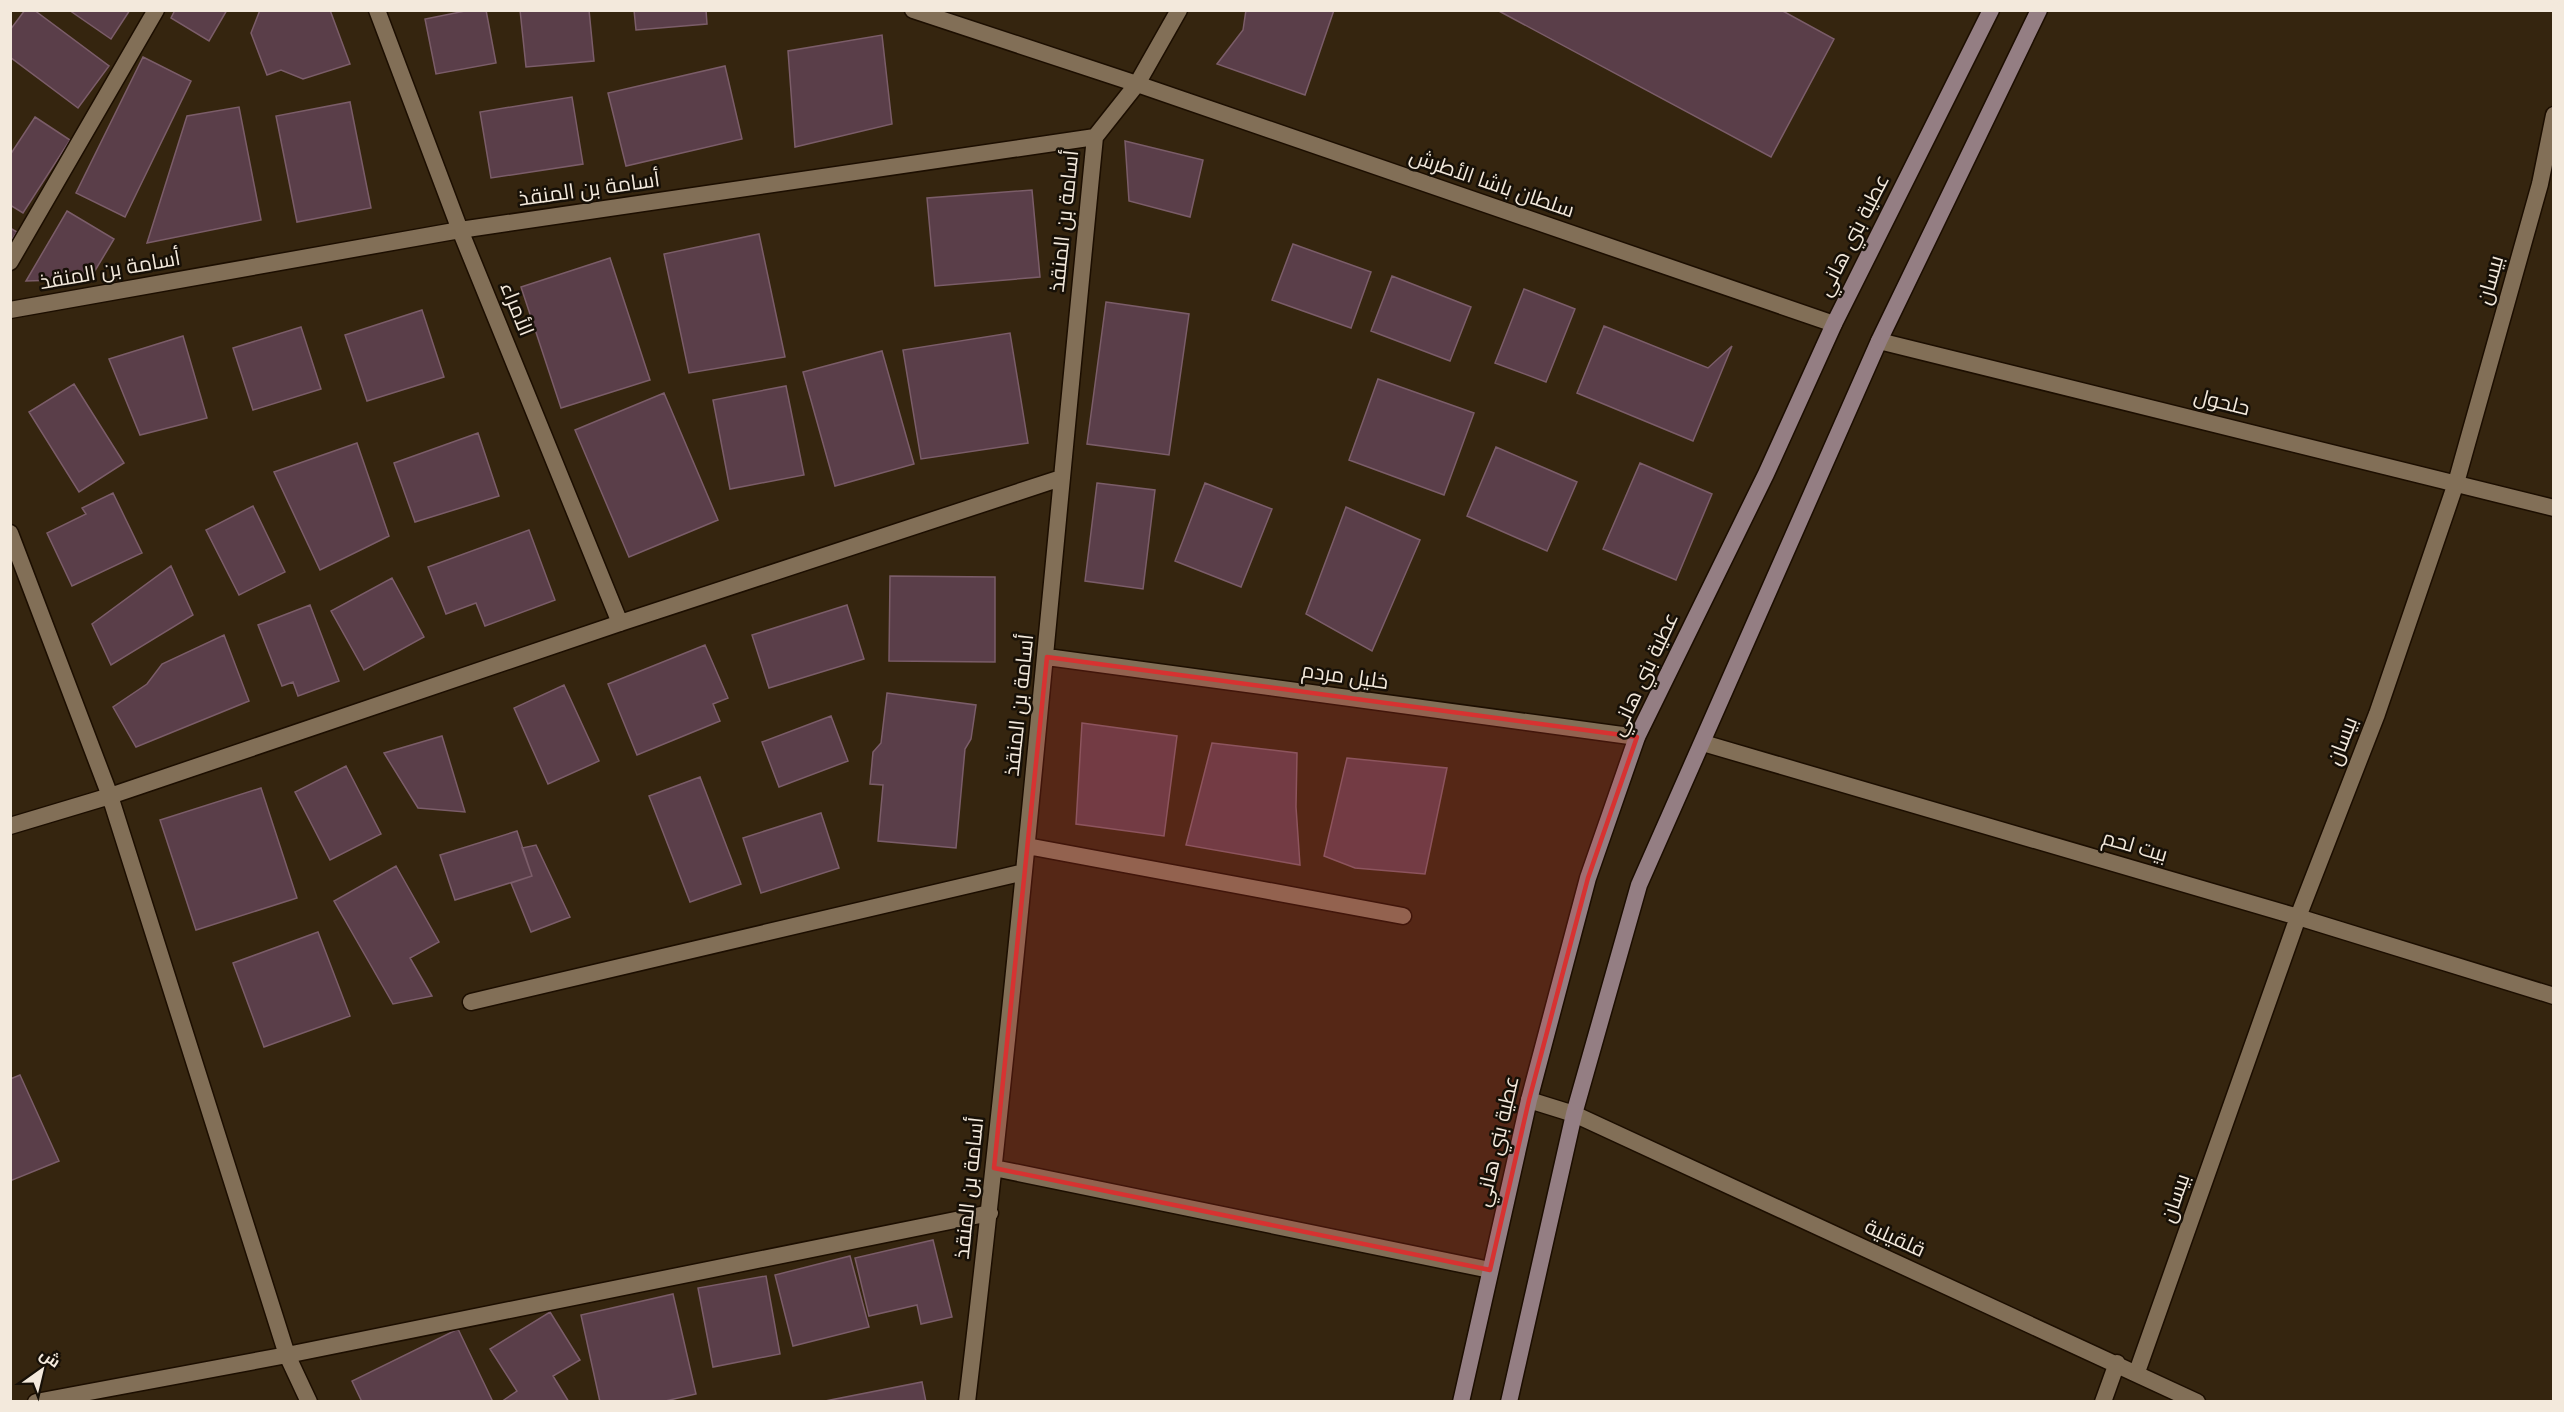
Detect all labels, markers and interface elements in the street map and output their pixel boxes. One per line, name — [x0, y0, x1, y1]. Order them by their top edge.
street label: سلطان باشا الأطرش — [1406, 142, 1578, 223]
street label: أسامة بن المنقذ — [1043, 149, 1084, 293]
street label: أسامة بن المنقذ — [516, 165, 661, 212]
street label: عطية بني هاني — [1810, 169, 1898, 302]
street label: أسامة بن المنقذ — [37, 244, 182, 295]
street label: بيسان — [2470, 252, 2509, 308]
street label: الأمراء — [494, 278, 540, 340]
street label: حلحول — [2191, 382, 2253, 421]
street label: عطية بني هاني — [1603, 608, 1687, 741]
street label: أسامة بن المنقذ — [998, 633, 1039, 777]
street label: خليل مردم — [1300, 656, 1390, 696]
street label: بيسان — [2320, 713, 2363, 769]
street label: بيت لحم — [2099, 823, 2171, 869]
street label: عطية بني هاني — [1468, 1073, 1528, 1210]
street label: أسامة بن المنقذ — [948, 1116, 989, 1260]
street label: بيسان — [2154, 1170, 2195, 1226]
street label: قلقيلية — [1861, 1212, 1930, 1263]
north arrow — [12, 1340, 72, 1400]
text: ش — [36, 1344, 64, 1372]

